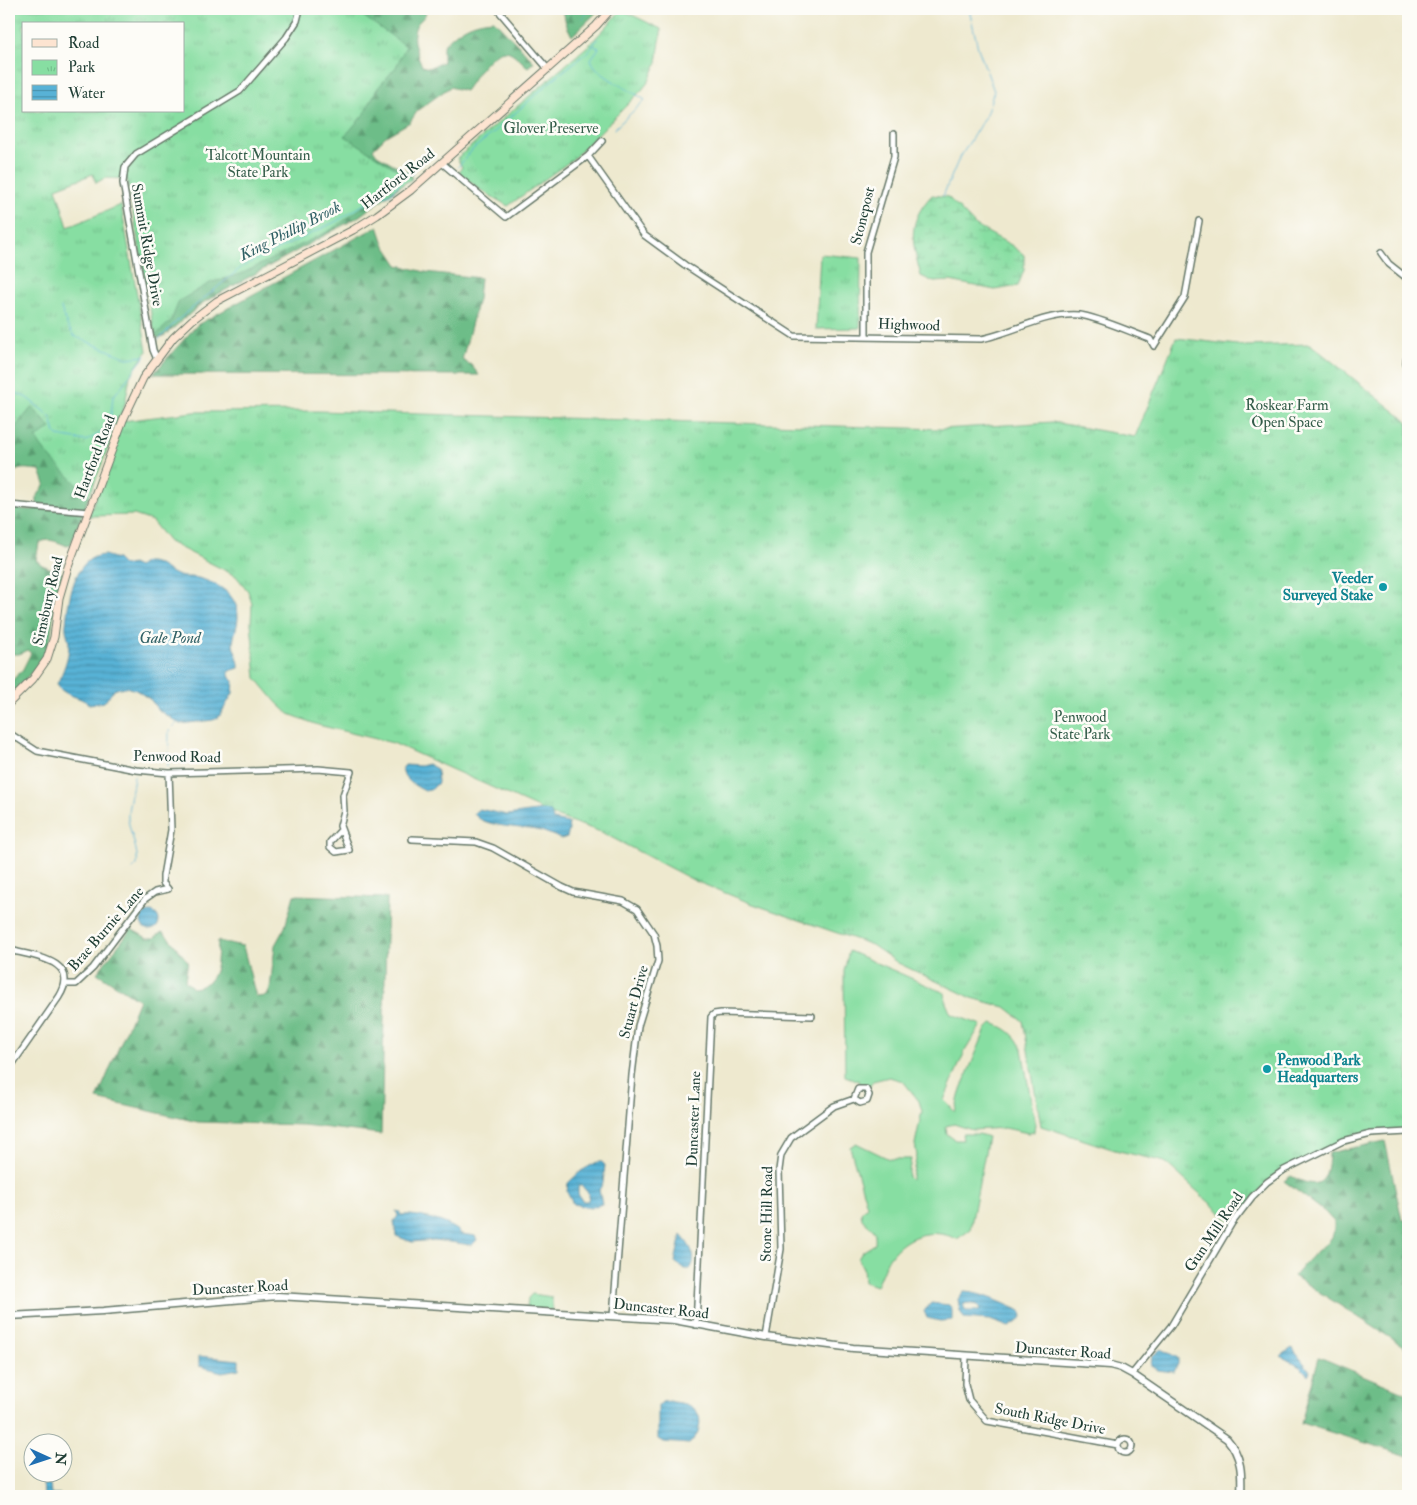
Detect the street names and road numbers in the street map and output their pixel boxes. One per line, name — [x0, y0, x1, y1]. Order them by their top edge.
street label: Hartford Road — [357, 144, 439, 214]
street label: Summit Ridge Drive — [127, 182, 167, 308]
street label: Stonepost — [847, 185, 880, 247]
street label: Highwood — [878, 314, 941, 336]
street label: Hartford Road — [70, 412, 120, 502]
street label: Simsbury Road — [29, 554, 68, 647]
street label: Penwood Road — [133, 747, 222, 767]
street label: Brae Burnie Lane — [64, 883, 148, 975]
street label: Stuart Drive — [615, 963, 653, 1041]
street label: Duncaster Lane — [683, 1071, 705, 1167]
street label: Stone Hill Road — [757, 1165, 777, 1262]
street label: Gun Mill Road — [1180, 1188, 1248, 1275]
street label: Duncaster Road — [191, 1276, 289, 1300]
street label: Duncaster Road — [612, 1295, 710, 1324]
street label: Duncaster Road — [1014, 1338, 1112, 1364]
street label: South Ridge Drive — [993, 1399, 1107, 1439]

